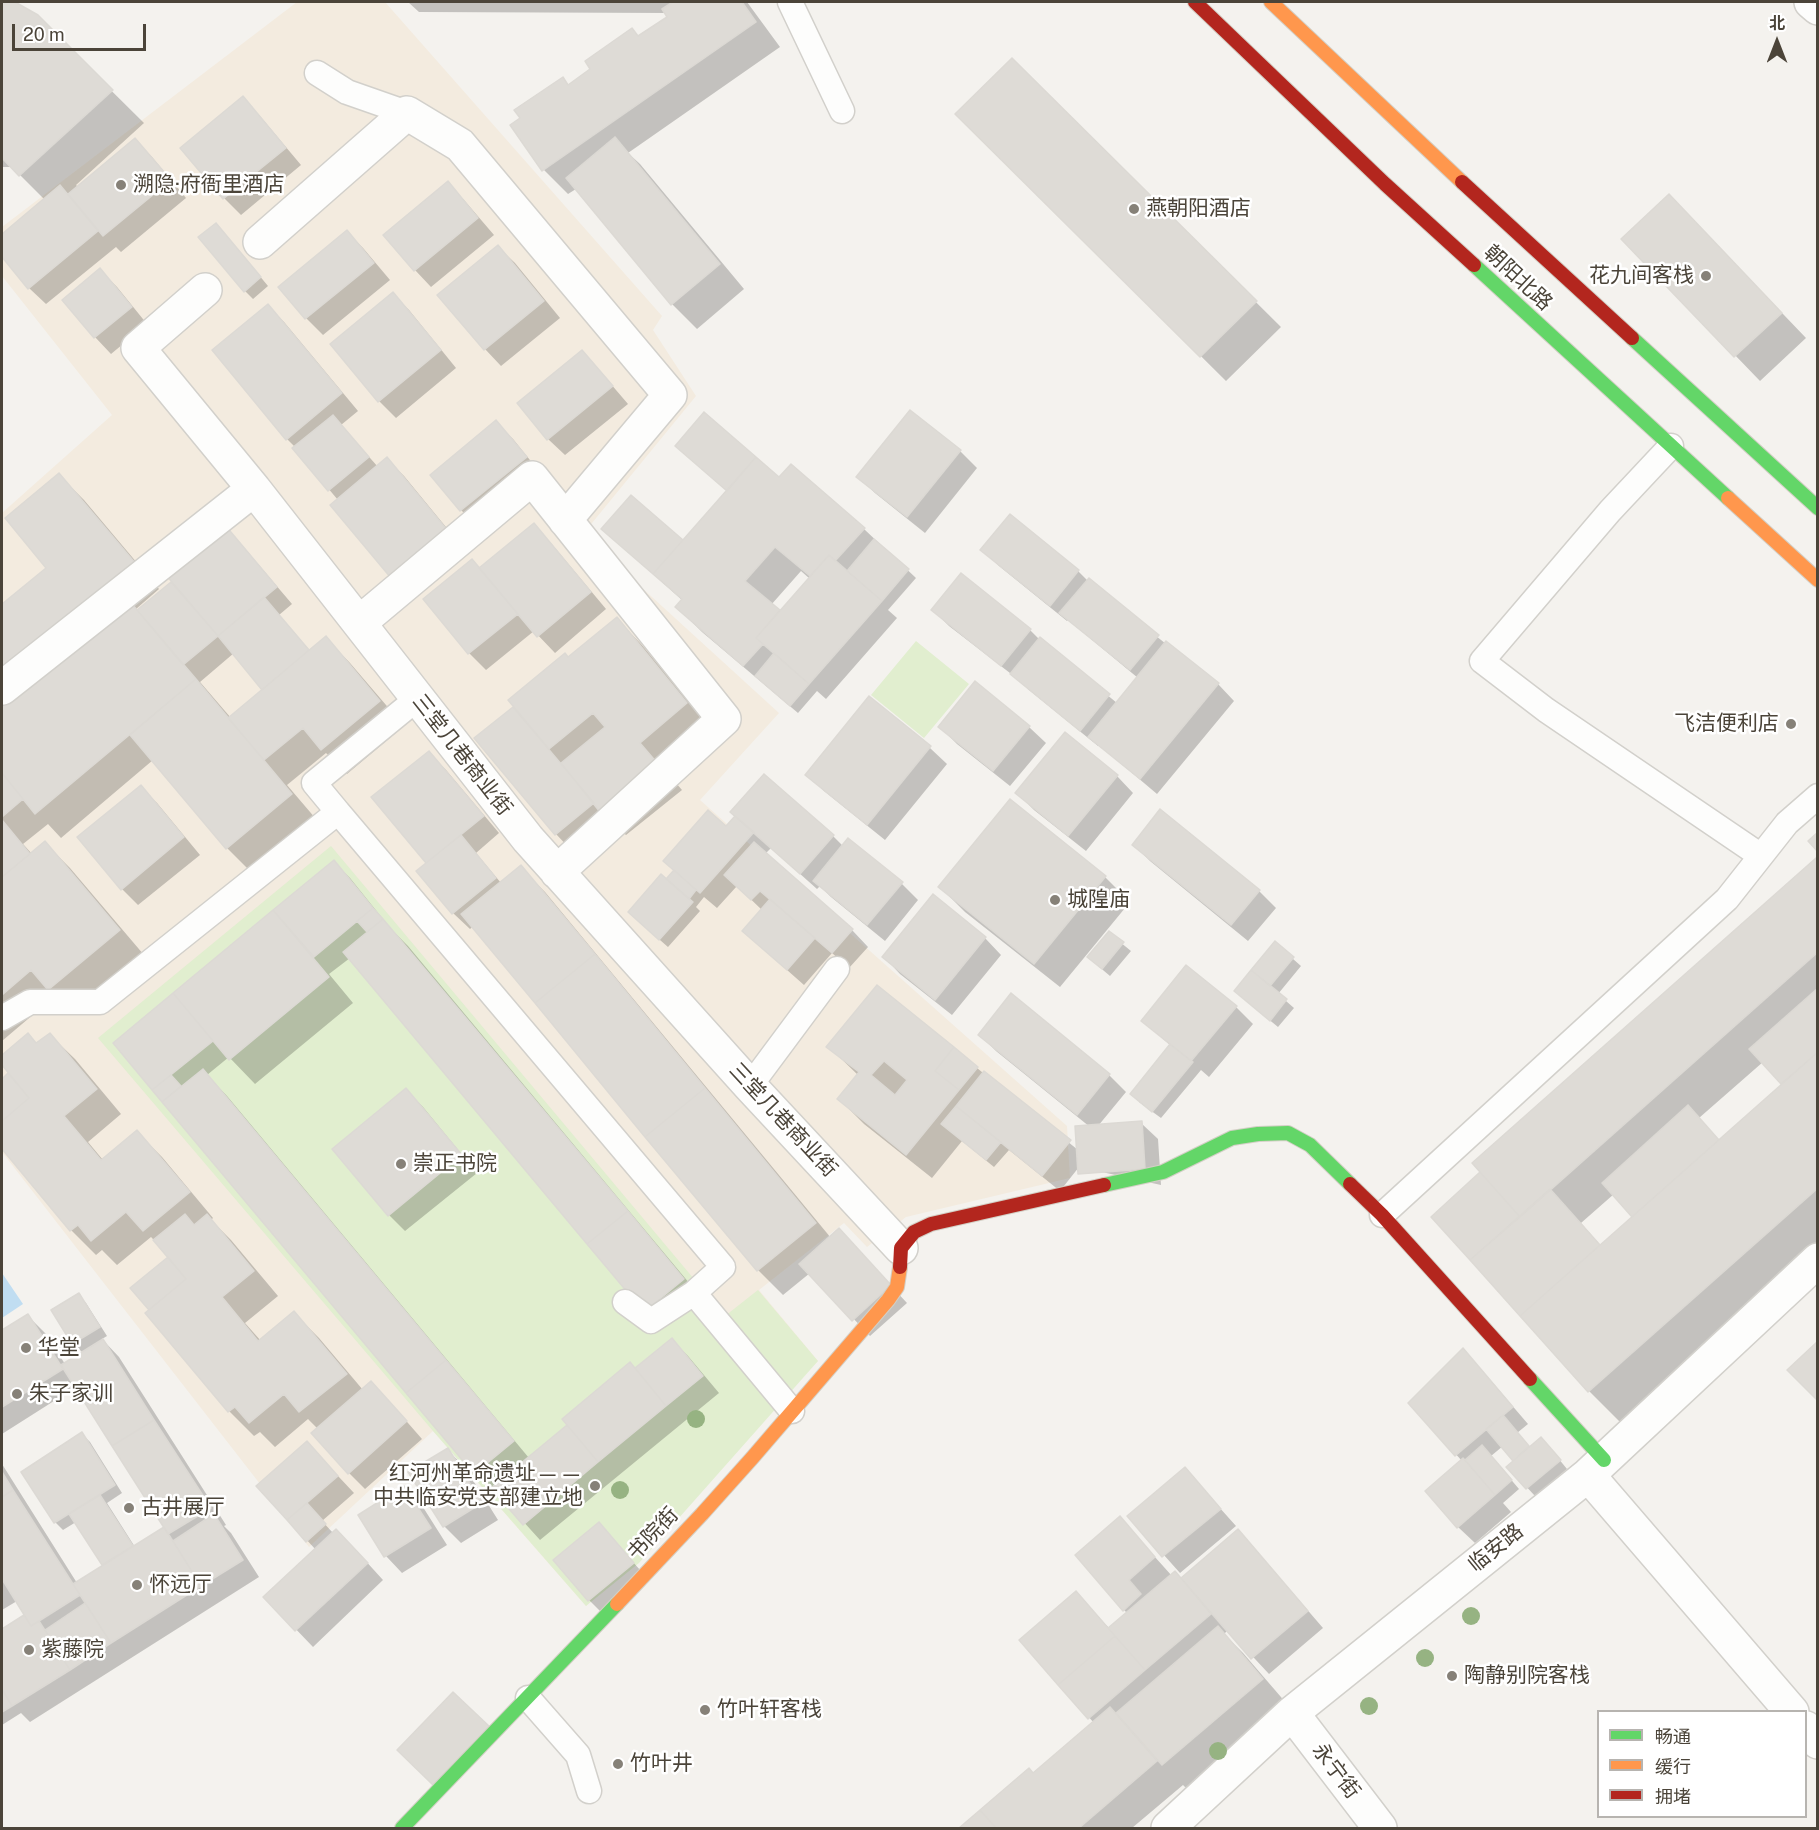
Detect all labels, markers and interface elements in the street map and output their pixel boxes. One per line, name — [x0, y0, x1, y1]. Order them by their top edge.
scale bar — [15, 12, 148, 50]
north arrow — [1747, 12, 1807, 72]
text: 北 — [1769, 14, 1785, 33]
text: 20 m — [23, 24, 65, 45]
place label: 溯隐·府衙里酒店 — [133, 172, 285, 198]
marker: 溯隐·府衙里酒店 — [114, 178, 128, 192]
place label: 燕朝阳酒店 — [1146, 196, 1251, 222]
marker: 燕朝阳酒店 — [1127, 202, 1141, 216]
street label: 朝阳北路 — [1479, 240, 1557, 316]
place label: 花九间客栈 — [1589, 263, 1694, 289]
marker: 花九间客栈 — [1699, 269, 1713, 283]
street label: 三堂几巷商业街 — [407, 689, 517, 821]
place label: 飞洁便利店 — [1674, 711, 1779, 737]
marker: 飞洁便利店 — [1784, 717, 1798, 731]
place label: 城隍庙 — [1067, 887, 1130, 913]
marker: 城隍庙 — [1048, 893, 1062, 907]
street label: 三堂几巷商业街 — [724, 1058, 842, 1182]
place label: 崇正书院 — [413, 1151, 497, 1177]
marker: 崇正书院 — [394, 1157, 408, 1171]
place label: 华堂 — [38, 1335, 80, 1361]
marker: 华堂 — [19, 1341, 33, 1355]
place label: 朱子家训 — [29, 1381, 113, 1407]
marker: 朱子家训 — [10, 1387, 24, 1401]
place label: 红河州革命遗址—— 中共临安党支部建立地 — [373, 1461, 583, 1511]
marker: 红河州革命遗址—— 中共临安党支部建立地 — [588, 1479, 602, 1493]
place label: 古井展厅 — [141, 1495, 225, 1521]
marker: 古井展厅 — [122, 1501, 136, 1515]
street label: 书院街 — [622, 1502, 684, 1566]
street label: 临安路 — [1464, 1518, 1528, 1578]
place label: 怀远厅 — [149, 1572, 212, 1598]
marker: 怀远厅 — [130, 1578, 144, 1592]
place label: 紫藤院 — [41, 1637, 104, 1663]
marker: 紫藤院 — [22, 1643, 36, 1657]
place label: 陶静别院客栈 — [1464, 1663, 1590, 1689]
marker: 陶静别院客栈 — [1445, 1669, 1459, 1683]
place label: 竹叶轩客栈 — [717, 1697, 822, 1723]
marker: 竹叶轩客栈 — [698, 1703, 712, 1717]
legend — [1597, 1710, 1807, 1818]
text: 畅通 — [1655, 1726, 1691, 1747]
street label: 永宁街 — [1307, 1738, 1365, 1804]
place label: 竹叶井 — [630, 1751, 693, 1777]
text: 缓行 — [1655, 1756, 1691, 1777]
marker: 竹叶井 — [611, 1757, 625, 1771]
text: 拥堵 — [1655, 1786, 1691, 1807]

